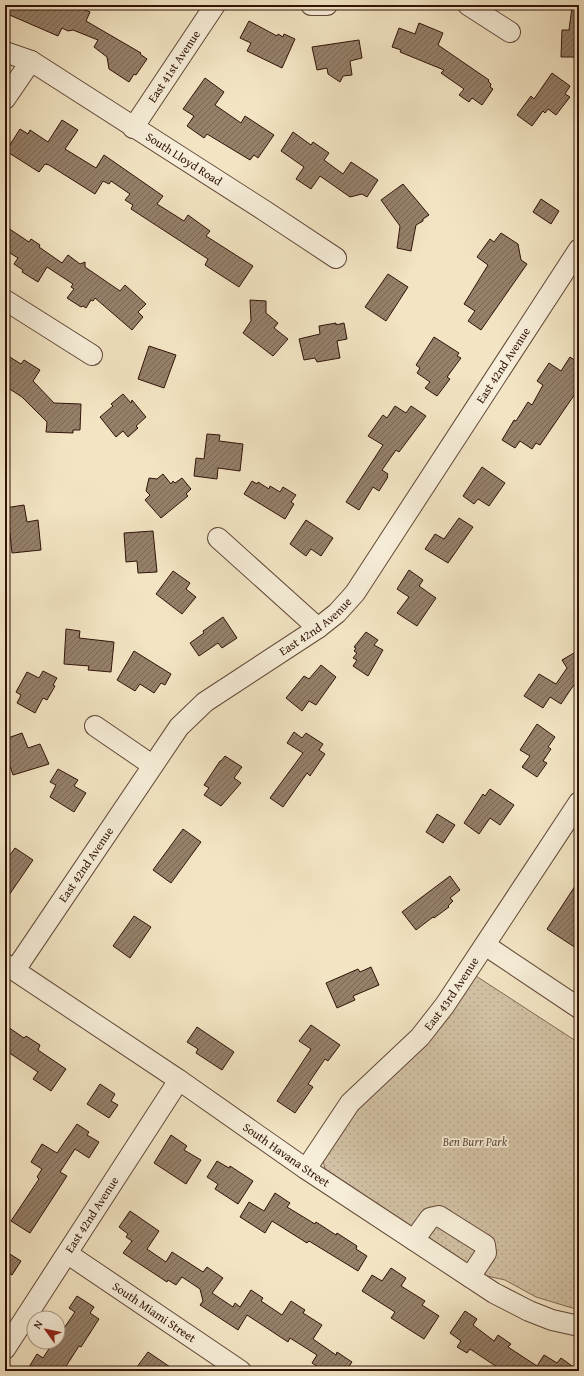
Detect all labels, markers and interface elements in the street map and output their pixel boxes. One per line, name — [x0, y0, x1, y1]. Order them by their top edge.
street label: East 41st Avenue — [143, 26, 204, 106]
street label: South Lloyd Road — [143, 128, 226, 190]
street label: East 42nd Avenue — [472, 323, 534, 407]
street label: East 42nd Avenue — [275, 593, 355, 659]
street label: East 42nd Avenue — [54, 823, 117, 906]
street label: East 43rd Avenue — [419, 953, 483, 1034]
street label: South Havana Street — [240, 1118, 334, 1191]
park label: Ben Burr Park — [442, 1133, 508, 1150]
street label: East 42nd Avenue — [61, 1173, 123, 1256]
street label: South Miami Street — [109, 1278, 200, 1347]
north arrow — [26, 1310, 66, 1350]
text: N — [29, 1317, 47, 1332]

